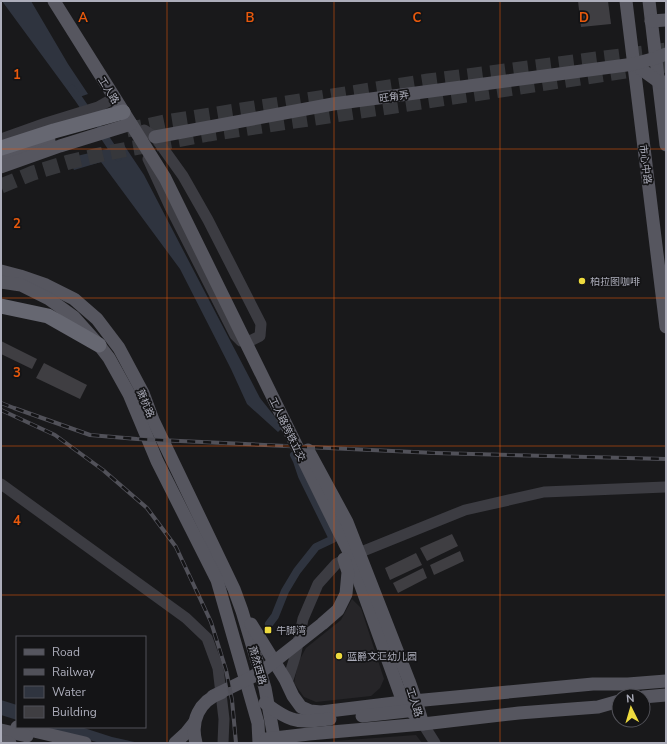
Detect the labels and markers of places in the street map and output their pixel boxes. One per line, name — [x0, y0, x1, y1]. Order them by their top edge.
place label: 柏拉图咖啡 — [590, 275, 640, 289]
marker: 柏拉图咖啡 — [577, 276, 587, 286]
place label: 牛脚湾 — [276, 624, 306, 638]
marker: 牛脚湾 — [263, 625, 273, 635]
place label: 蓝爵文汇幼儿园 — [347, 650, 417, 664]
marker: 蓝爵文汇幼儿园 — [334, 651, 344, 661]

